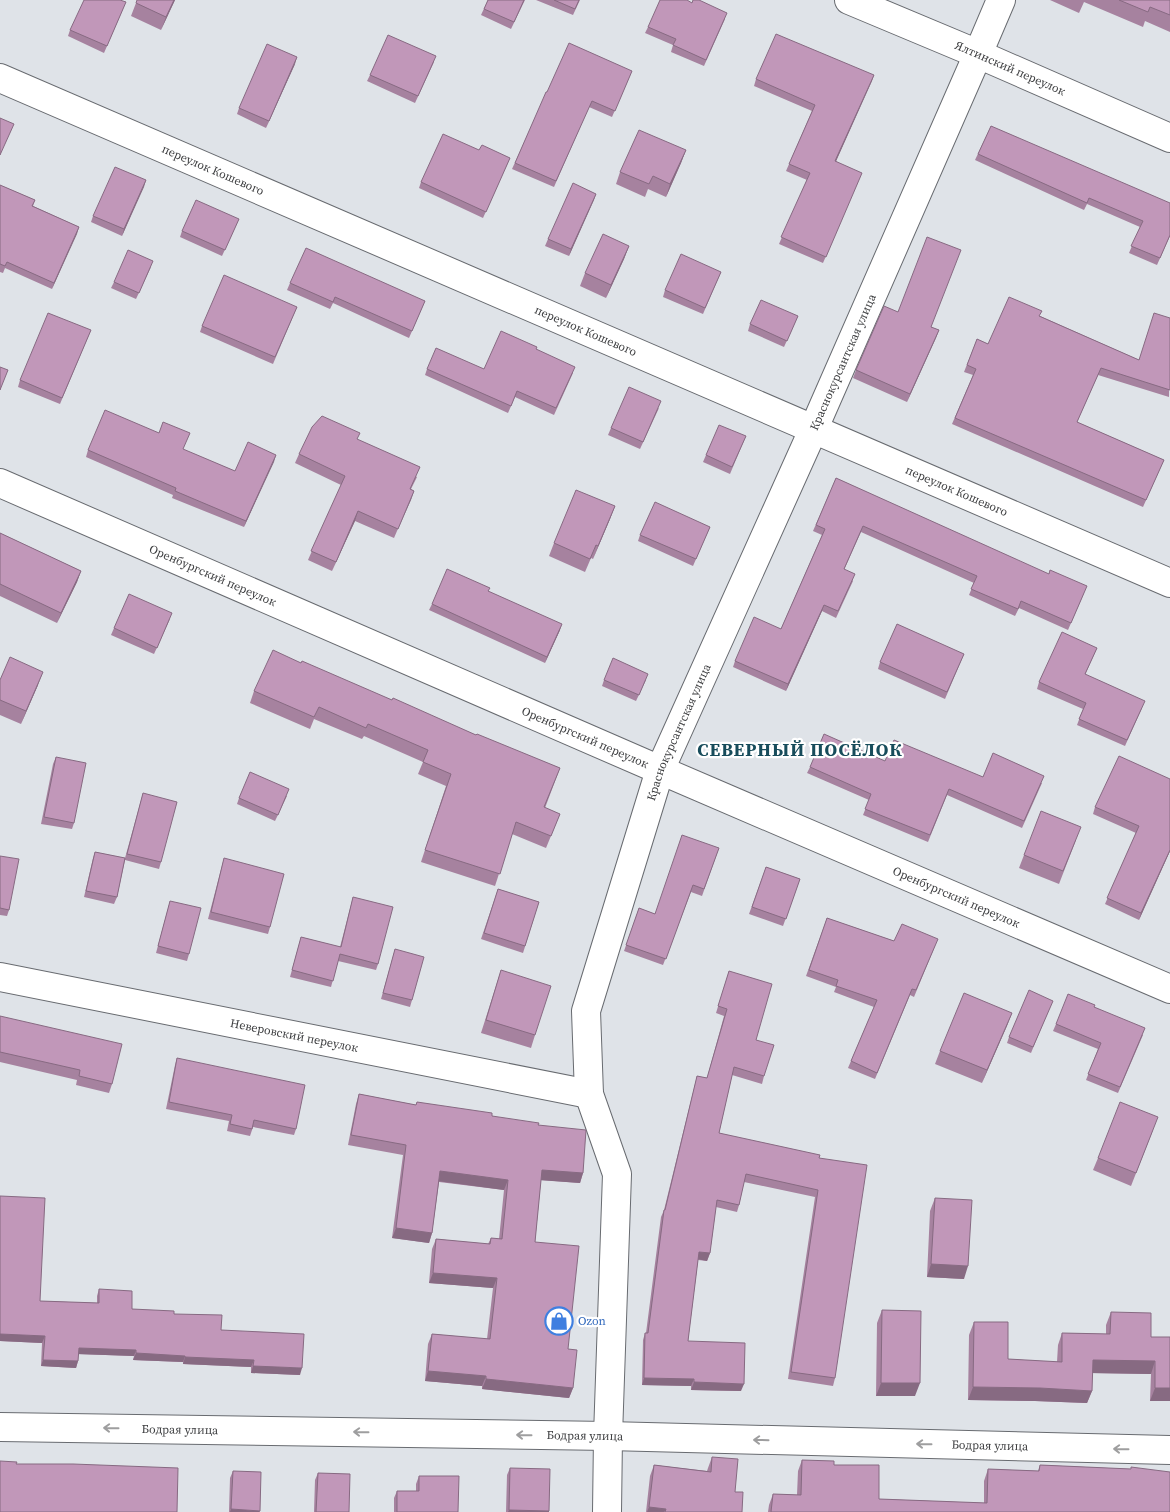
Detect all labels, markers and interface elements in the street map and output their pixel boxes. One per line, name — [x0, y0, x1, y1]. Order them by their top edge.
street label: Ялтинский переулок — [952, 37, 1068, 99]
street label: переулок Кошевого — [159, 141, 267, 199]
street label: Краснокурсантская улица — [806, 291, 880, 433]
street label: переулок Кошевого — [532, 302, 640, 360]
street label: переулок Кошевого — [903, 462, 1011, 520]
street label: Оренбургский переулок — [147, 541, 279, 610]
street label: Краснокурсантская улица — [643, 660, 715, 803]
street label: Оренбургский переулок — [519, 703, 651, 772]
district label: СЕВЕРНЫЙ ПОСЁЛОК — [697, 737, 903, 762]
street label: Оренбургский переулок — [890, 863, 1023, 932]
street label: Неверовский переулок — [229, 1015, 360, 1056]
shop icon: Ozon — [544, 1306, 574, 1336]
place label: Ozon — [578, 1313, 606, 1329]
street label: Бодрая улица — [142, 1421, 219, 1438]
one-way arrow — [104, 1424, 120, 1433]
one-way arrow — [354, 1427, 370, 1437]
street label: Бодрая улица — [547, 1427, 624, 1444]
one-way arrow — [516, 1430, 532, 1440]
one-way arrow — [754, 1435, 770, 1445]
street label: Бодрая улица — [951, 1437, 1029, 1454]
one-way arrow — [916, 1439, 932, 1449]
one-way arrow — [1114, 1444, 1130, 1453]

